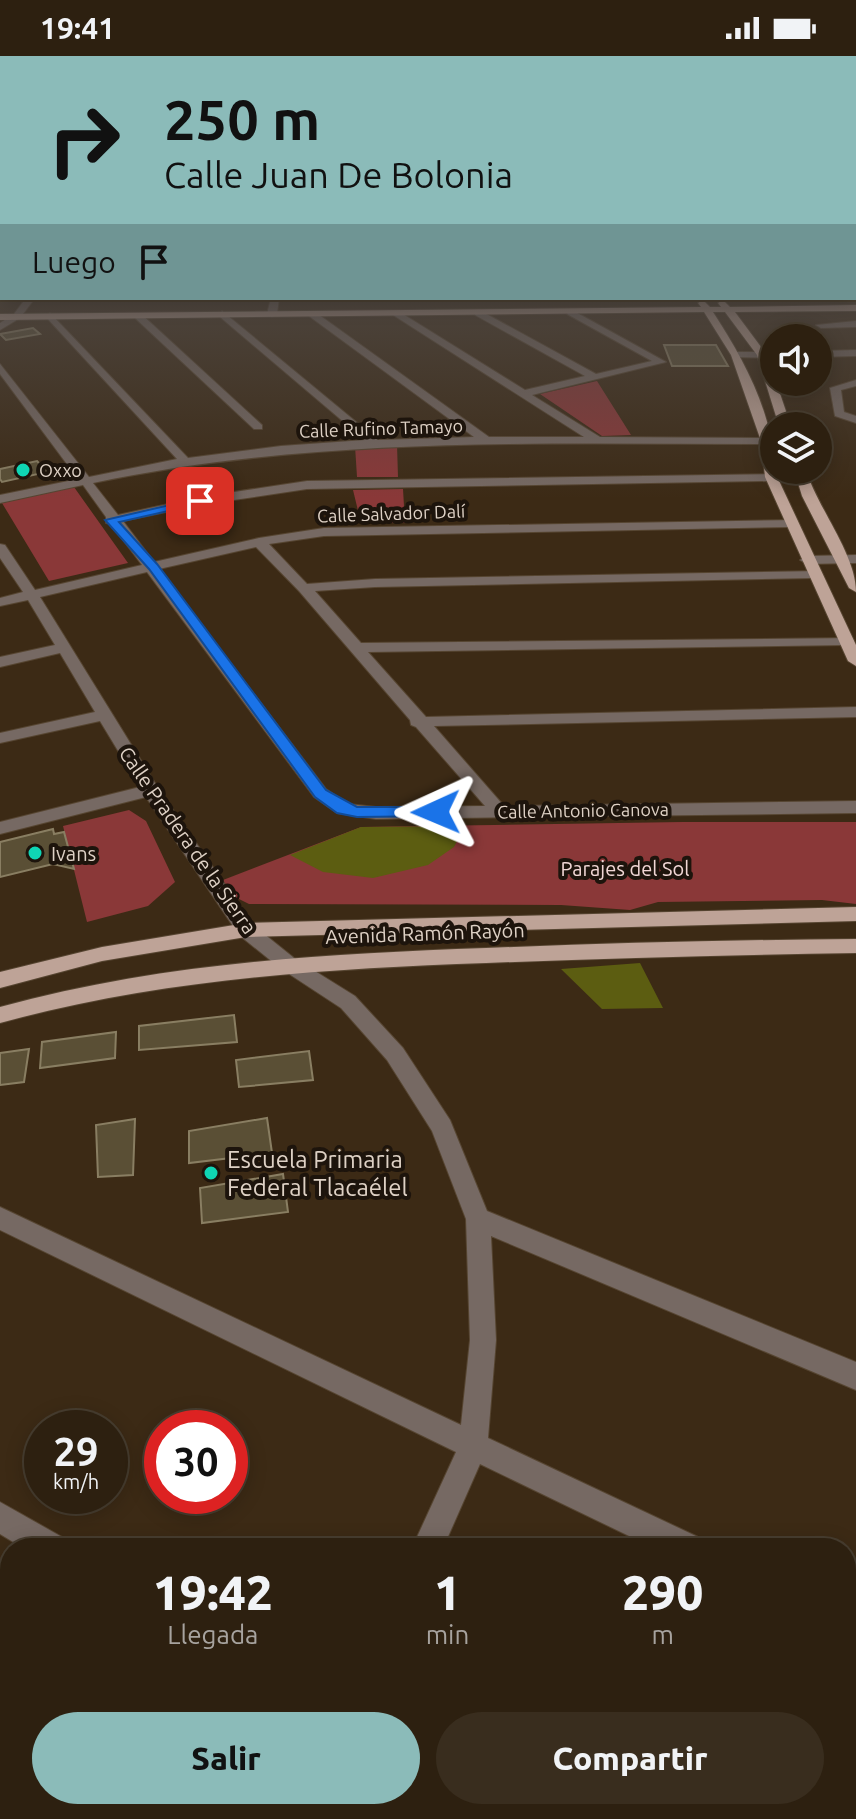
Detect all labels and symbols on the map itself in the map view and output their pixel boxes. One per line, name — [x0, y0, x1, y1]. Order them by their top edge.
street label: Calle Rufino Tamayo — [299, 415, 463, 441]
place label: Oxxo — [39, 460, 82, 480]
marker: Oxxo — [14, 461, 32, 479]
pin — [166, 467, 234, 535]
street label: Calle Salvador Dalí — [317, 500, 466, 526]
street label: Calle Pradera de la Sierra — [115, 742, 261, 938]
position arrow — [394, 770, 478, 854]
street label: Calle Antonio Canova — [497, 799, 669, 821]
place label: Ivans — [51, 842, 96, 865]
marker: Ivans — [26, 844, 44, 862]
park label: Parajes del Sol — [560, 857, 690, 880]
street label: Avenida Ramón Rayón — [325, 918, 525, 948]
place label: Escuela Primaria Federal Tlacaélel — [227, 1146, 408, 1201]
marker: Escuela Primaria Federal Tlacaélel — [202, 1164, 220, 1182]
speed limit sign: 30 — [144, 1410, 248, 1514]

